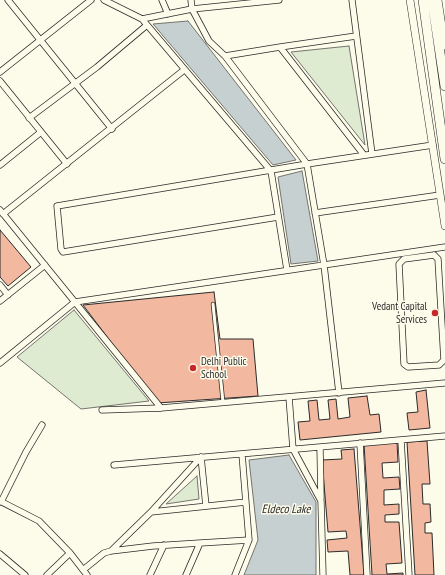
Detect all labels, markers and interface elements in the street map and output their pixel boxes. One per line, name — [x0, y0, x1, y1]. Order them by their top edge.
place label: Vedant Capital Services — [372, 300, 427, 326]
marker: Vedant Capital Services — [430, 308, 440, 318]
place label: Delhi Public School — [201, 355, 247, 381]
marker: Delhi Public School — [188, 363, 198, 373]
water label: Eldeco Lake — [262, 503, 310, 517]

